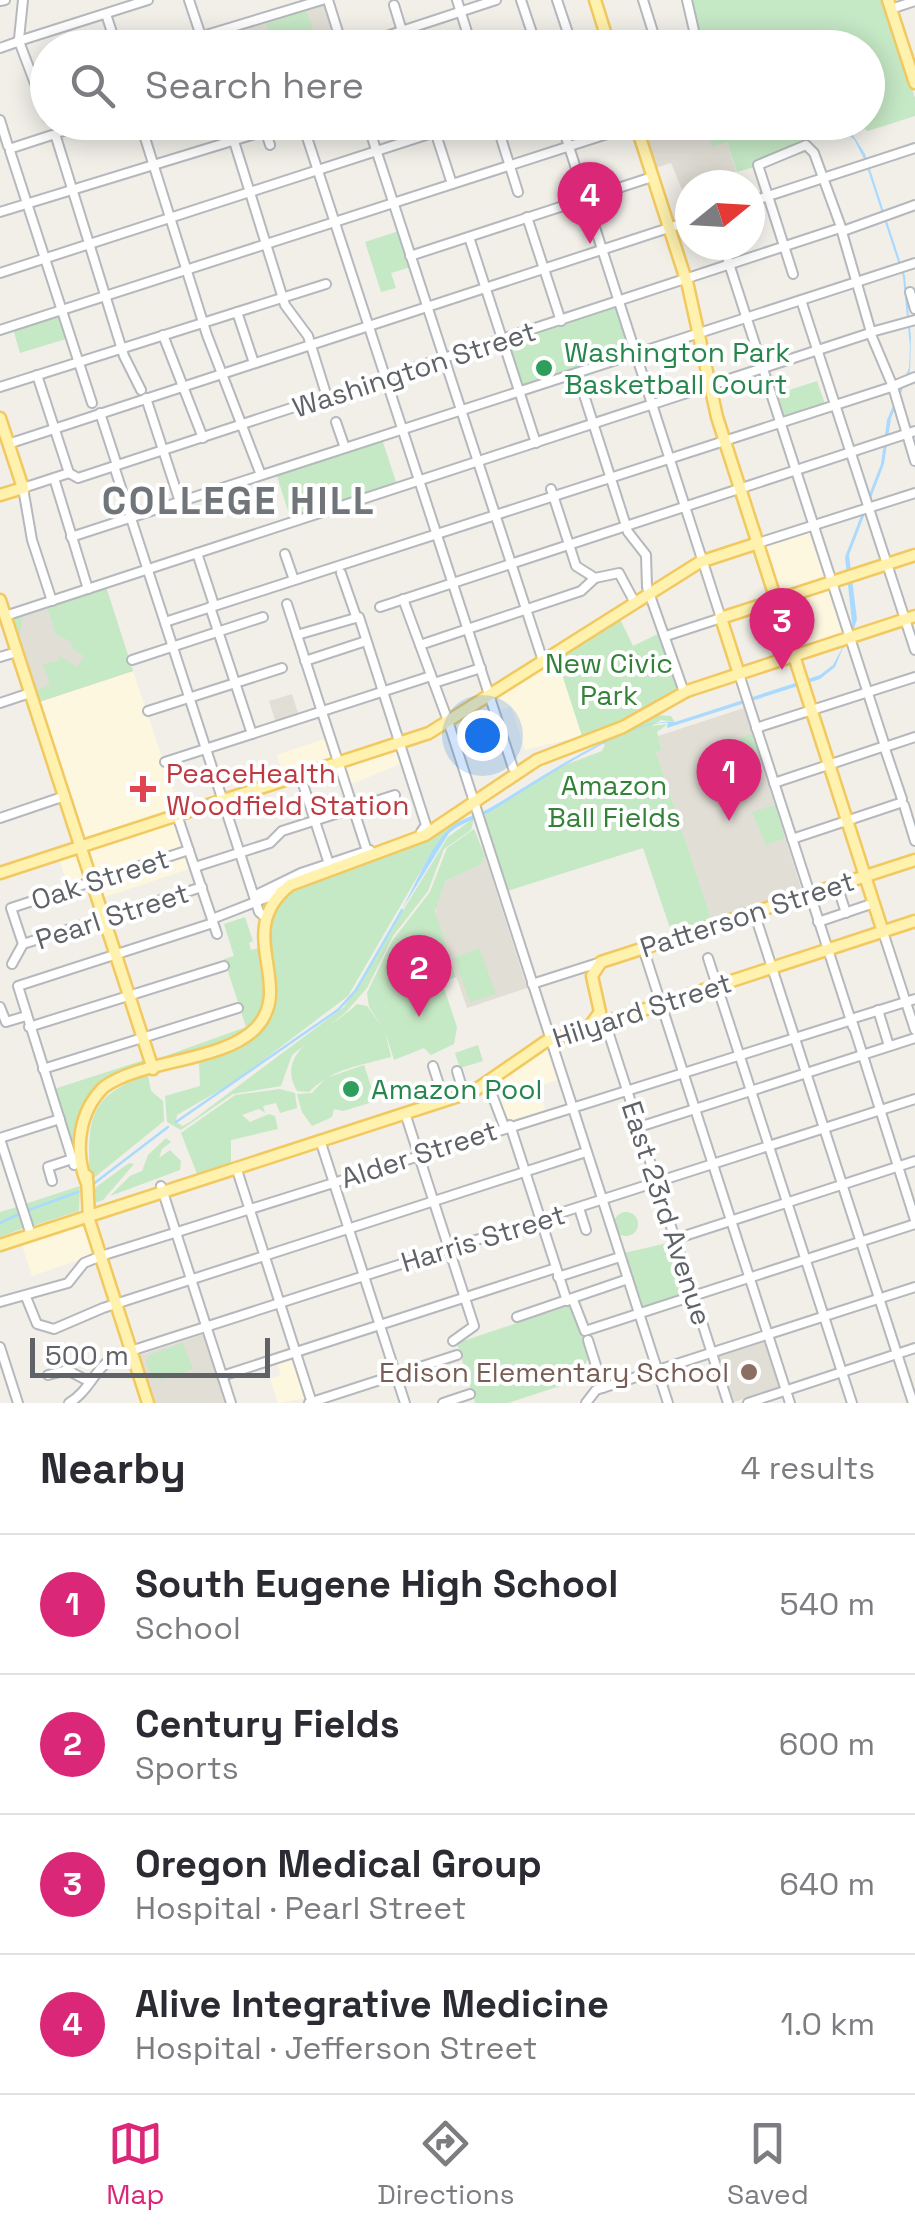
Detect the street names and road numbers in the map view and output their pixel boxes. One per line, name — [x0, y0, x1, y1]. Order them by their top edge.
street label: Washington Street — [288, 313, 540, 425]
street label: Oak Street — [27, 840, 173, 918]
street label: Patterson Street — [635, 862, 859, 966]
street label: Pearl Street — [31, 874, 193, 958]
street label: Hilyard Street — [548, 964, 736, 1056]
street label: East 23rd Avenue — [614, 1096, 720, 1330]
street label: Alder Street — [336, 1112, 502, 1196]
street label: Harris Street — [396, 1196, 570, 1280]

